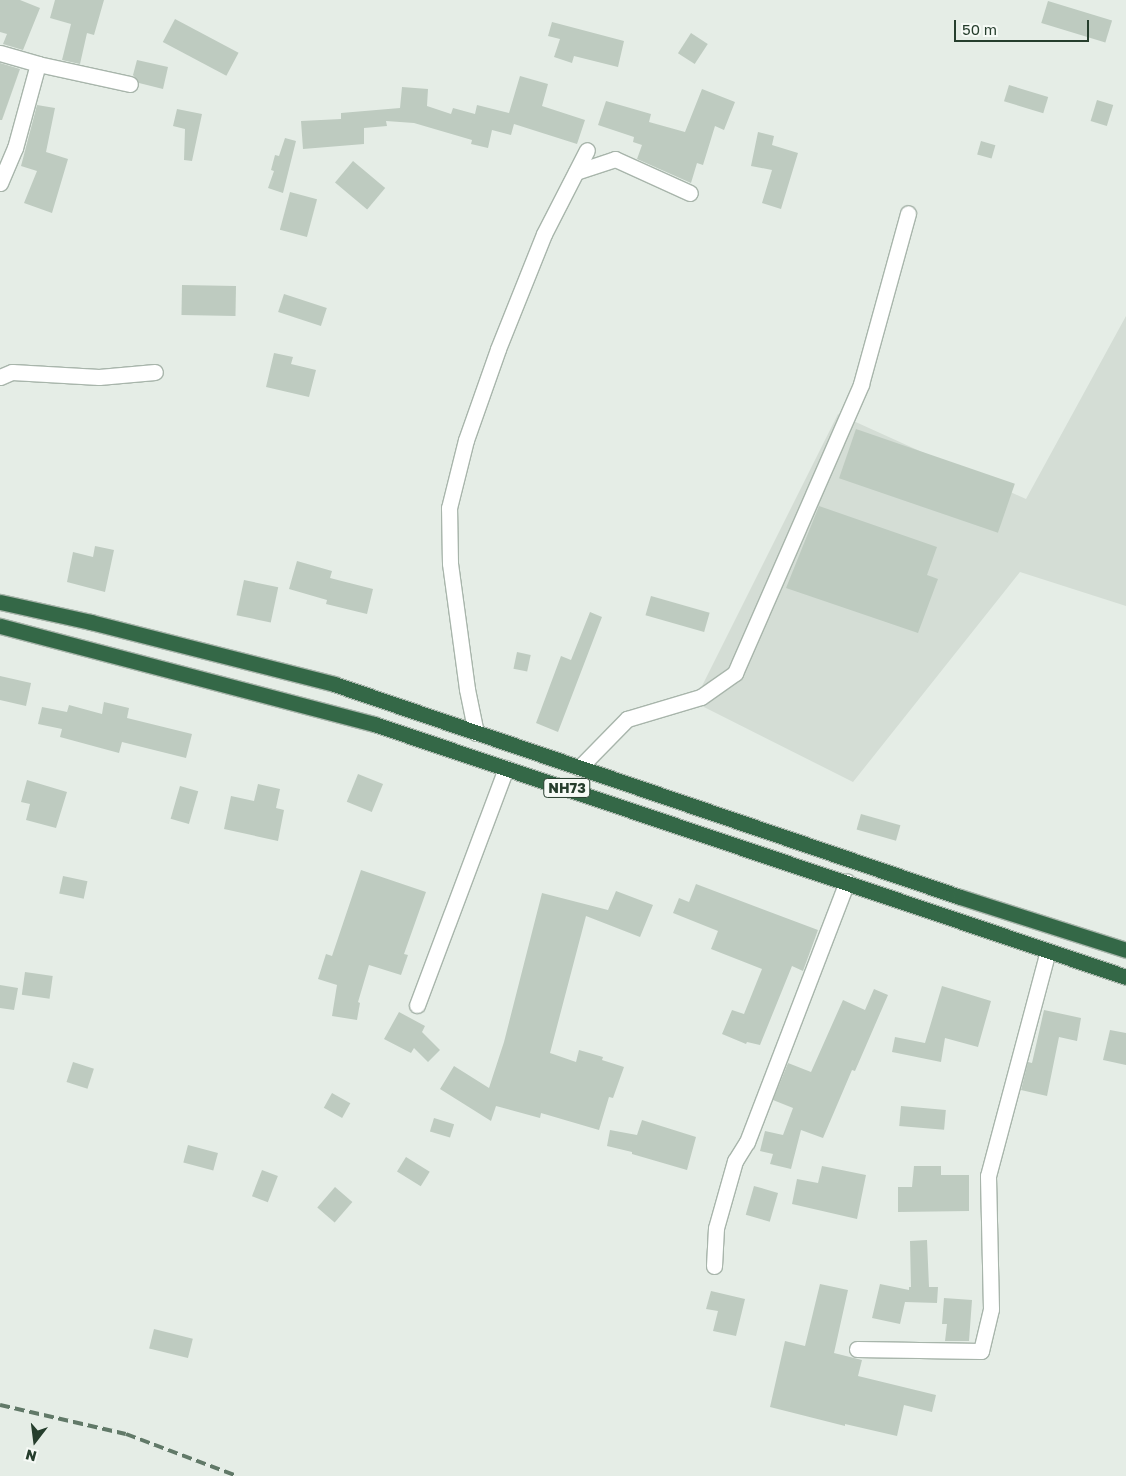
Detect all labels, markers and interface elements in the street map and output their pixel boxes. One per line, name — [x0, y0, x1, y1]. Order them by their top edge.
scale bar — [956, 10, 1091, 42]
text: 50 m — [962, 20, 997, 38]
road number: NH73 — [543, 776, 591, 800]
north arrow — [10, 1416, 60, 1466]
text: N — [24, 1446, 38, 1466]

